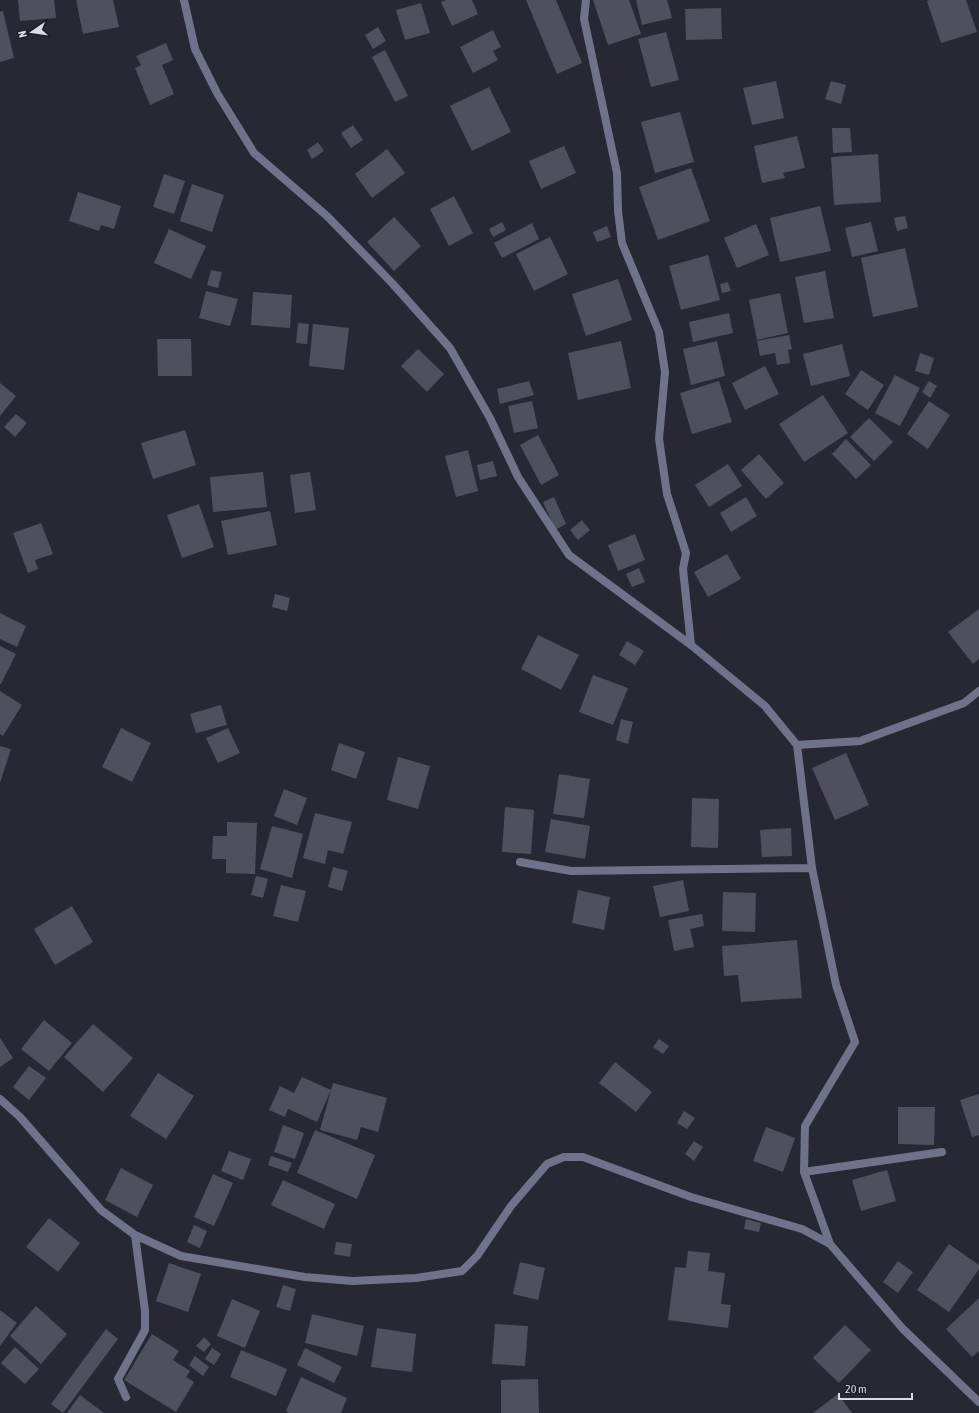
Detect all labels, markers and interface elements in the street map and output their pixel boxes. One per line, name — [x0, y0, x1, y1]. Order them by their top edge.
north arrow — [12, 12, 52, 52]
text: N — [16, 30, 29, 39]
scale bar — [839, 1375, 912, 1401]
text: 20 m — [845, 1382, 867, 1396]

